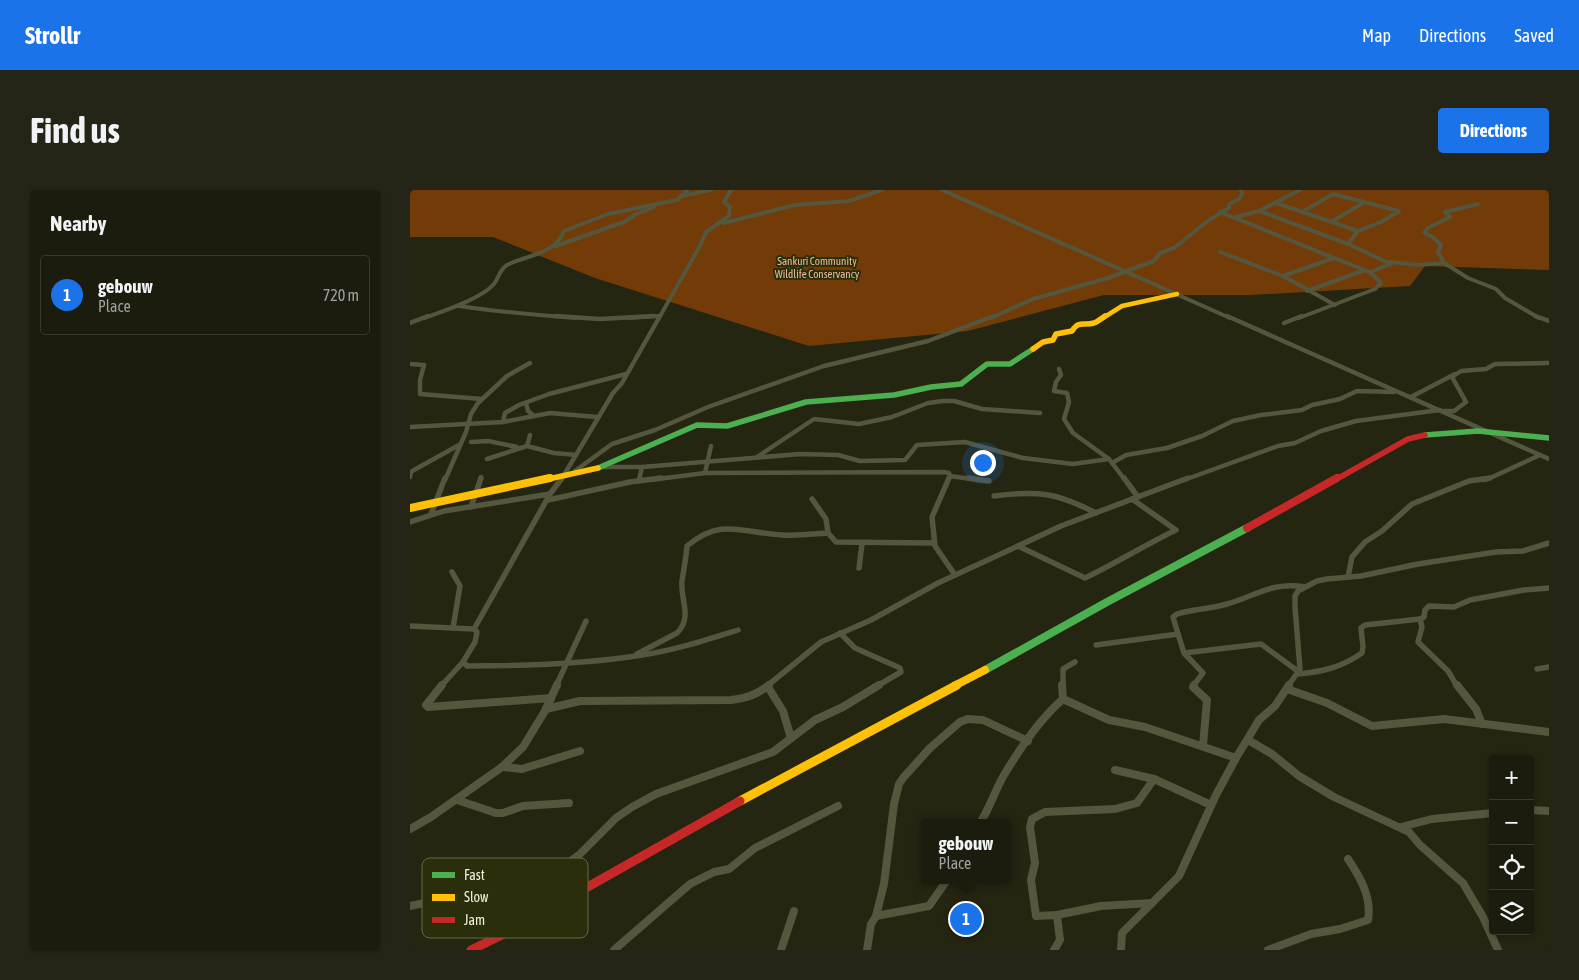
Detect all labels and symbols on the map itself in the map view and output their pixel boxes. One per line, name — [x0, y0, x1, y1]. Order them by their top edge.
park label: Sankuri Community Wildlife Conservancy — [775, 255, 860, 280]
your location — [970, 450, 996, 476]
legend — [422, 858, 588, 938]
text: Fast — [464, 867, 485, 883]
text: Slow — [464, 889, 489, 905]
pin: 1 — [950, 900, 982, 938]
text: Jam — [464, 912, 485, 928]

